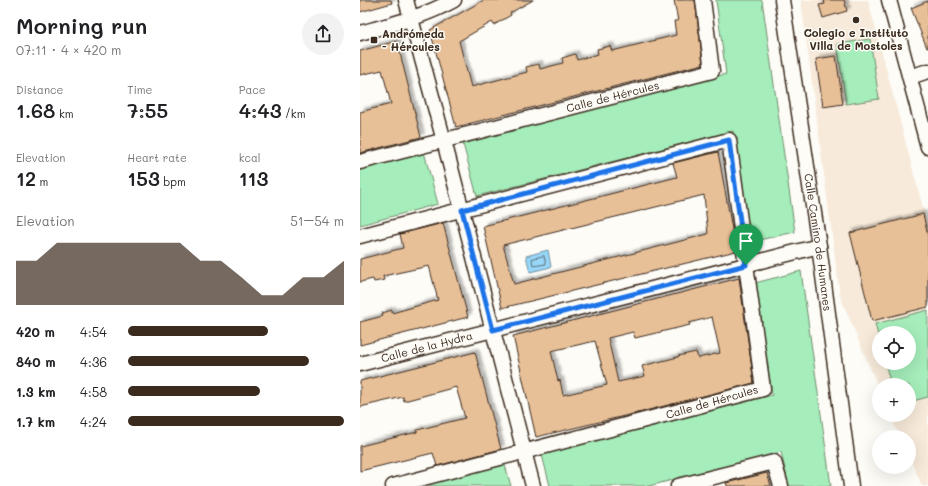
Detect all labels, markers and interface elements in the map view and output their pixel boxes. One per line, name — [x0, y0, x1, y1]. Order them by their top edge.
text: Morning run — [16, 11, 147, 40]
button: share — [302, 13, 344, 55]
marker: Colegio e Instituto Villa de Mostoles — [851, 15, 861, 25]
place label: Colegio e Instituto Villa de Mostoles — [804, 25, 909, 53]
place label: Andrómeda - Hércules — [382, 26, 445, 54]
marker: Andrómeda - Hércules — [369, 35, 379, 45]
text: 07:11 · 4 × 420 m — [16, 41, 121, 58]
street label: Calle de Hércules — [564, 77, 661, 115]
text: Distance — [16, 82, 63, 97]
text: Time — [127, 82, 152, 97]
text: Pace — [239, 82, 266, 97]
text: 1.68 — [16, 97, 55, 123]
text: 7:55 — [127, 97, 168, 123]
text: 4:43 — [239, 97, 282, 123]
text: km — [55, 106, 74, 121]
text: /km — [282, 106, 305, 121]
text: Elevation — [16, 150, 65, 165]
text: Heart rate — [127, 150, 187, 165]
text: kcal — [239, 150, 261, 165]
text: 12 — [16, 165, 36, 191]
text: 153 — [127, 165, 160, 191]
text: 113 — [239, 165, 268, 191]
street label: Calle Camino de Humanes — [801, 172, 836, 312]
text: m — [36, 174, 48, 189]
text: bpm — [160, 174, 186, 189]
text: Elevation — [16, 212, 74, 229]
text: 51–54 m — [290, 212, 344, 229]
pin — [729, 224, 763, 265]
icon: arrive — [735, 230, 757, 252]
text: 420 m — [16, 323, 55, 340]
text: 4:54 — [80, 323, 107, 340]
map controls — [872, 326, 916, 474]
button: locate — [872, 326, 916, 370]
street label: Calle de la Hydra — [379, 327, 474, 365]
text: 840 m — [16, 353, 56, 370]
text: 4:36 — [80, 353, 107, 370]
button: + — [872, 378, 916, 422]
street label: Calle de Hércules — [664, 381, 760, 422]
text: 1.3 km — [16, 383, 56, 400]
text: 4:58 — [80, 383, 107, 400]
text: 1.7 km — [16, 413, 55, 430]
text: 4:24 — [80, 413, 107, 430]
button: − — [872, 430, 916, 474]

